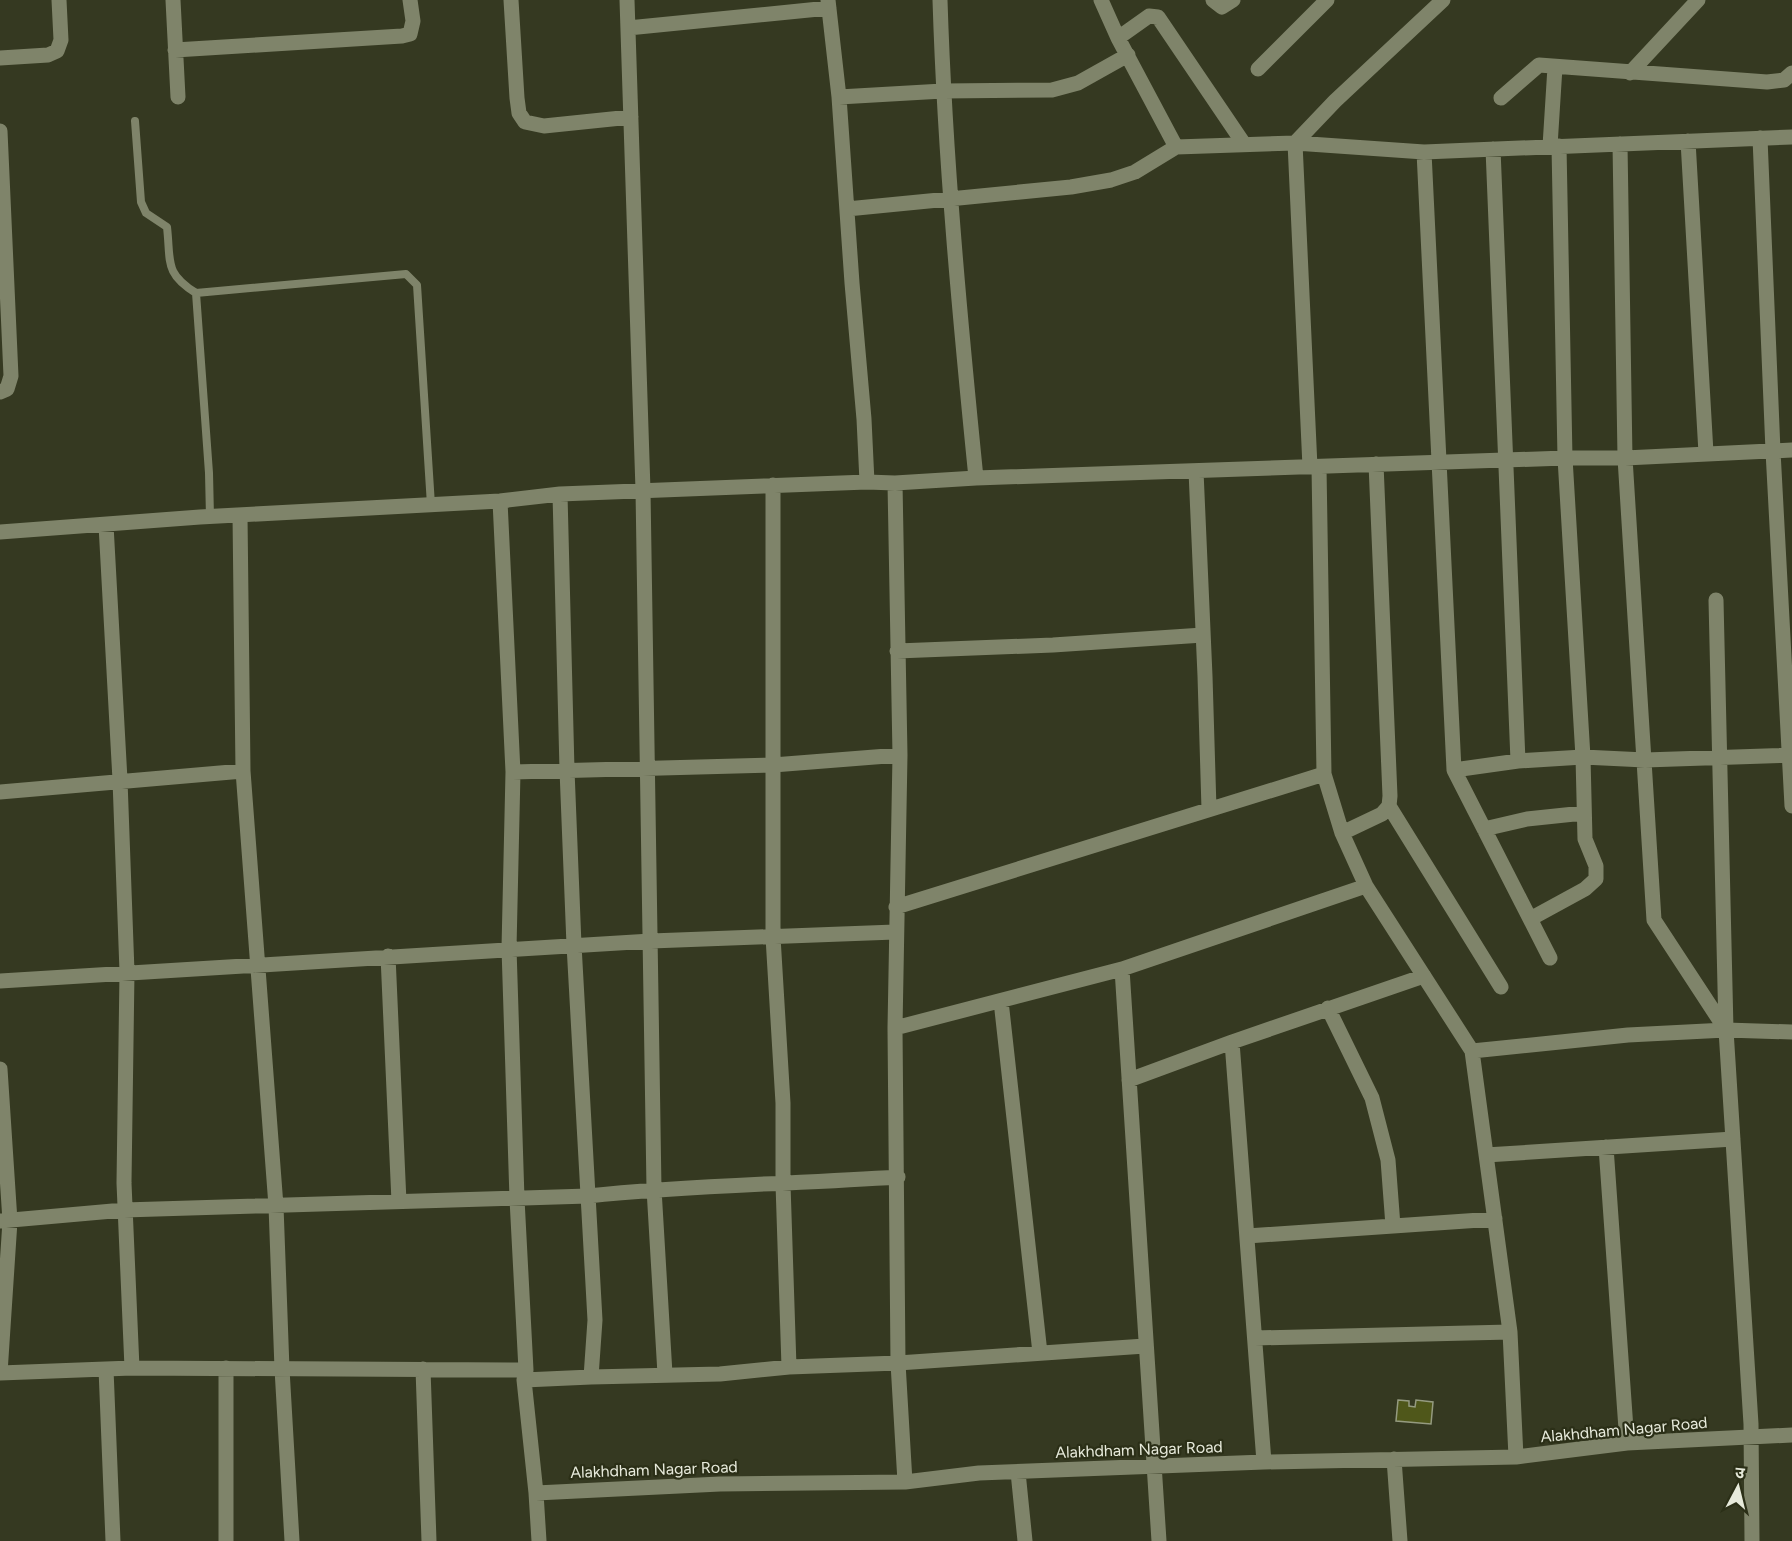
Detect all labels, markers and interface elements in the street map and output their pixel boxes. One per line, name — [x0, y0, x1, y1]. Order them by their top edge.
street label: Alakhdham Nagar Road — [1540, 1413, 1708, 1446]
street label: Alakhdham Nagar Road — [1055, 1437, 1223, 1462]
street label: Alakhdham Nagar Road — [570, 1457, 738, 1482]
north arrow — [1708, 1457, 1768, 1517]
text: उ — [1734, 1463, 1746, 1483]

